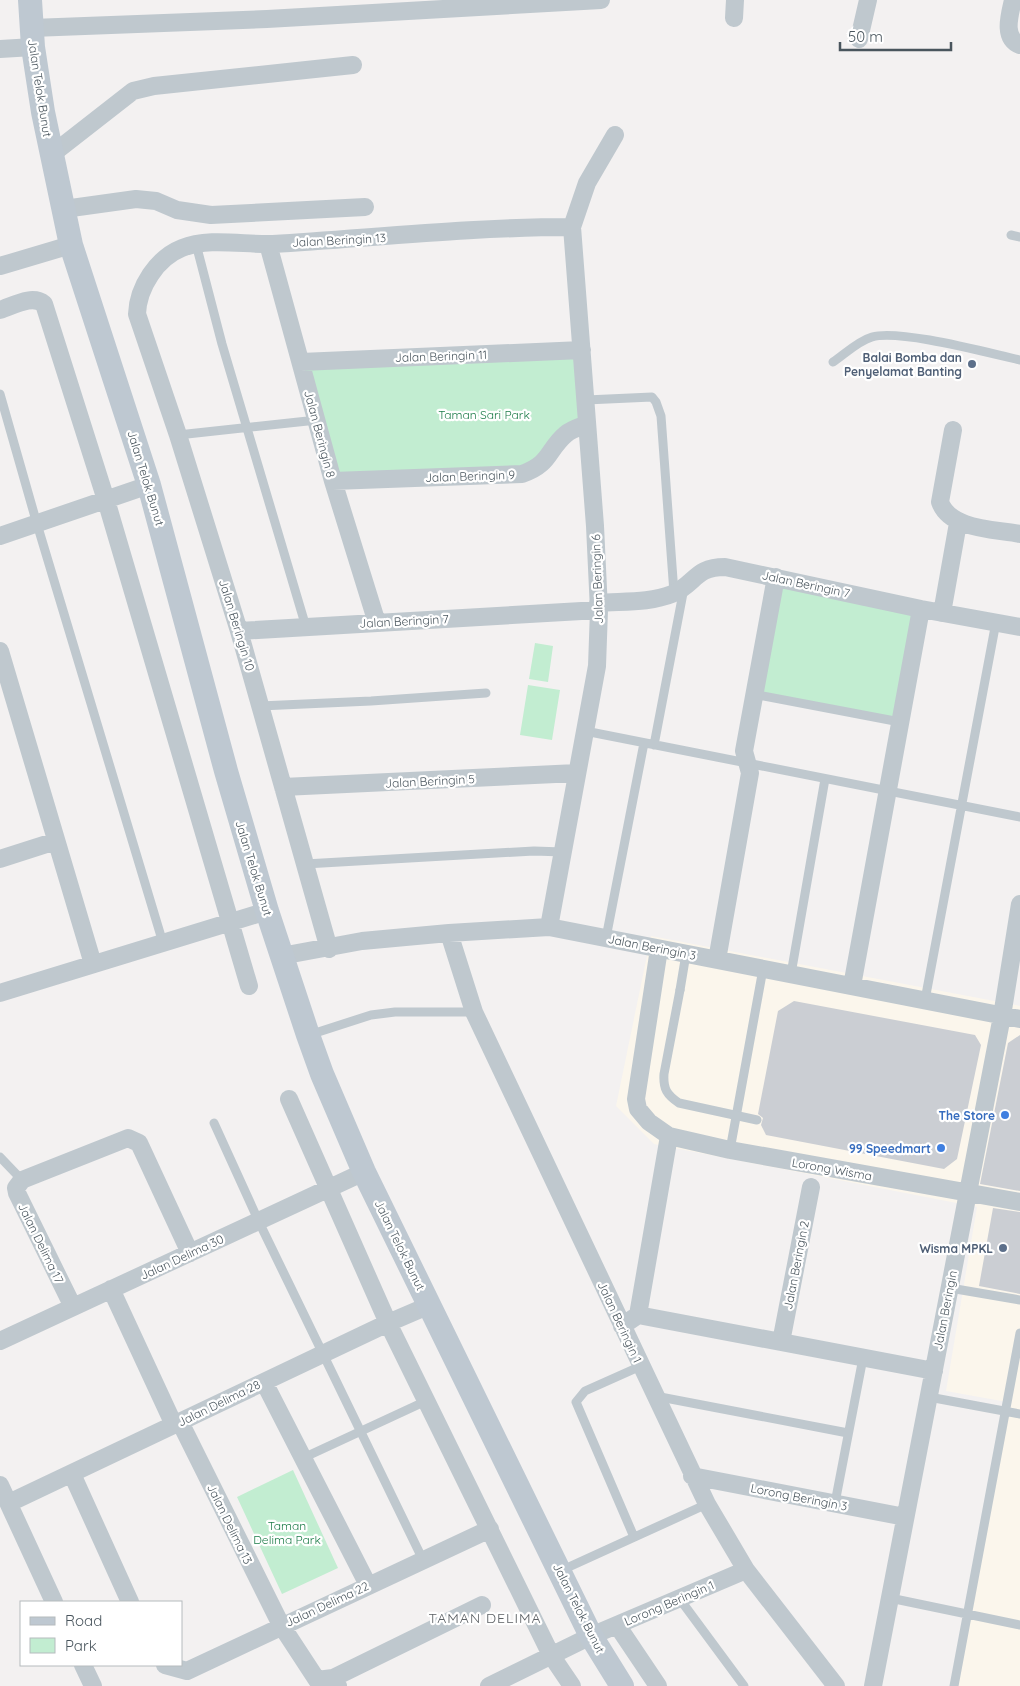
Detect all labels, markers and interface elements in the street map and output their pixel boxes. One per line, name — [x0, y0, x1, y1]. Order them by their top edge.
scale bar — [840, 20, 951, 52]
text: 50 m — [848, 27, 883, 46]
street label: Jalan Telok Bunut — [25, 38, 55, 138]
street label: Jalan Beringin 13 — [292, 230, 386, 250]
street label: Jalan Beringin 11 — [395, 347, 487, 365]
place label: Balai Bomba dan Penyelamat Banting — [844, 350, 962, 379]
marker: Balai Bomba dan Penyelamat Banting — [966, 358, 978, 370]
street label: Jalan Beringin 8 — [301, 389, 339, 479]
park label: Taman Sari Park — [438, 407, 530, 422]
street label: Jalan Telok Bunut — [124, 428, 168, 528]
street label: Jalan Beringin 9 — [425, 467, 516, 485]
street label: Jalan Beringin 6 — [588, 533, 606, 624]
street label: Jalan Beringin 7 — [761, 567, 851, 601]
street label: Jalan Beringin 10 — [216, 577, 258, 673]
street label: Jalan Beringin 7 — [359, 611, 449, 631]
street label: Jalan Beringin 5 — [385, 771, 475, 791]
street label: Jalan Telok Bunut — [232, 818, 276, 918]
street label: Jalan Beringin 3 — [607, 931, 697, 963]
place label: The Store — [938, 1108, 995, 1123]
marker: The Store — [999, 1109, 1011, 1121]
place label: 99 Speedmart — [849, 1141, 931, 1156]
marker: 99 Speedmart — [935, 1142, 947, 1154]
street label: Lorong Wisma — [791, 1155, 873, 1183]
street label: Jalan Telok Bunut — [372, 1197, 428, 1293]
street label: Jalan Delima 17 — [15, 1200, 67, 1286]
street label: Jalan Beringin 2 — [780, 1219, 812, 1311]
street label: Jalan Delima 30 — [138, 1231, 226, 1283]
place label: Wisma MPKL — [919, 1241, 993, 1256]
marker: Wisma MPKL — [997, 1242, 1009, 1254]
street label: Jalan Beringin — [930, 1269, 960, 1351]
street label: Jalan Beringin 1 — [595, 1279, 645, 1365]
street label: Jalan Delima 28 — [175, 1377, 263, 1429]
street label: Lorong Beringin 3 — [749, 1480, 849, 1514]
street label: Jalan Delima 13 — [204, 1481, 256, 1567]
park label: Taman Delima Park — [253, 1518, 321, 1547]
street label: Jalan Telok Bunut — [550, 1560, 608, 1656]
street label: Lorong Beringin 1 — [622, 1577, 716, 1629]
street label: Jalan Delima 22 — [283, 1578, 371, 1630]
legend — [20, 1601, 182, 1666]
district label: TAMAN DELIMA — [428, 1609, 542, 1627]
text: Road — [65, 1611, 102, 1630]
text: Park — [65, 1636, 97, 1655]

